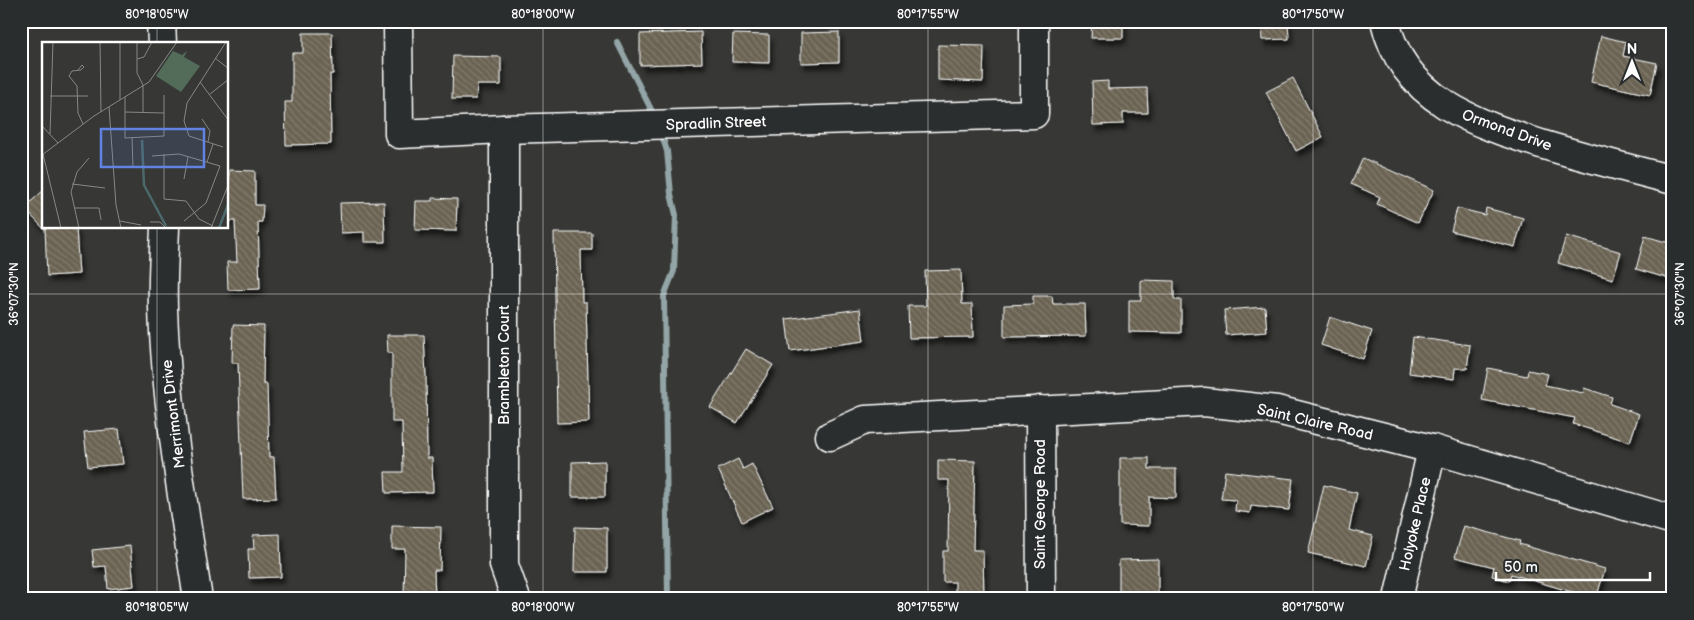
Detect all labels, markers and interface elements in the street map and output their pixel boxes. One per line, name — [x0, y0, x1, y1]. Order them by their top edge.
text: 80°18'05"W — [125, 7, 189, 22]
text: 80°18'00"W — [511, 7, 575, 22]
text: 80°17'55"W — [897, 7, 959, 22]
text: 80°17'50"W — [1282, 7, 1344, 22]
north arrow — [1606, 38, 1656, 88]
text: N — [1627, 41, 1637, 58]
inset map — [42, 42, 229, 229]
street label: Ormond Drive — [1459, 105, 1554, 156]
street label: Spradlin Street — [666, 112, 767, 135]
text: 36°07'30"N — [7, 262, 22, 326]
text: 36°07'30"N — [1673, 262, 1688, 326]
street label: Brambleton Court — [495, 305, 514, 425]
street label: Merrimont Drive — [157, 358, 190, 469]
street label: Saint Claire Road — [1255, 400, 1375, 445]
street label: Saint George Road — [1031, 439, 1050, 569]
street label: Holyoke Place — [1395, 475, 1436, 573]
scale bar — [1496, 550, 1650, 582]
text: 50 m — [1504, 558, 1538, 577]
text: 80°18'05"W — [125, 600, 189, 615]
text: 80°18'00"W — [511, 600, 575, 615]
text: 80°17'55"W — [897, 600, 959, 615]
text: 80°17'50"W — [1282, 600, 1344, 615]

